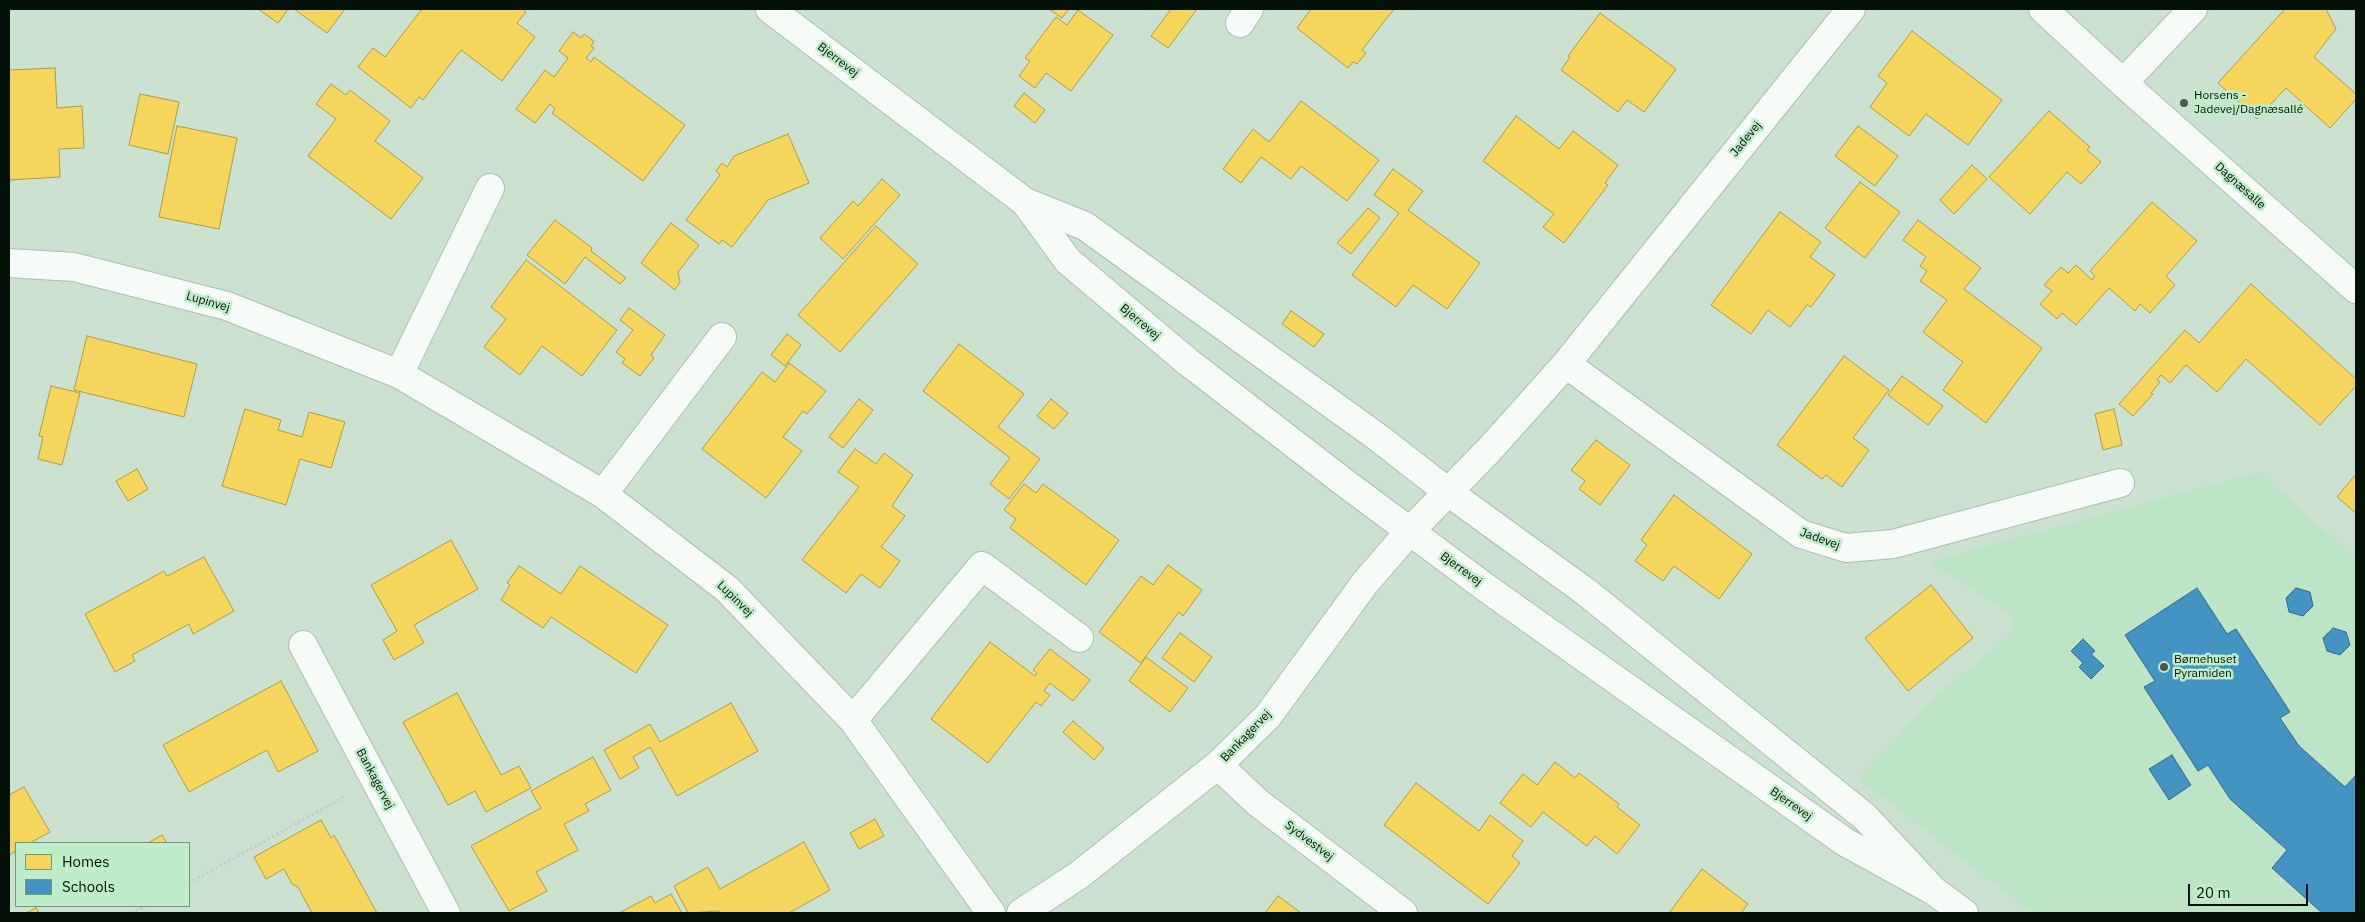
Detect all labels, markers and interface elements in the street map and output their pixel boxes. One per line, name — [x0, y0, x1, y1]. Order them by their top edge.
street label: Bjerrevej — [814, 40, 862, 80]
place label: Horsens - Jadevej/Dagnæsallé — [2194, 89, 2303, 117]
marker: Horsens - Jadevej/Dagnæsallé — [2178, 97, 2190, 109]
street label: Jadevej — [1727, 118, 1765, 160]
street label: Dagnæsalle — [2212, 159, 2268, 213]
street label: Lupinvej — [184, 289, 232, 315]
street label: Bjerrevej — [1117, 301, 1163, 343]
street label: Jadevej — [1798, 525, 1842, 553]
street label: Bjerrevej — [1437, 549, 1485, 589]
street label: Lupinvej — [714, 578, 756, 620]
place label: Børnehuset Pyramiden — [2174, 653, 2237, 681]
marker: Børnehuset Pyramiden — [2158, 661, 2170, 673]
street label: Bankagervej — [1218, 707, 1274, 765]
street label: Bankagervej — [353, 746, 397, 812]
street label: Bjerrevej — [1767, 784, 1815, 824]
street label: Sydvestvej — [1282, 818, 1336, 864]
legend — [15, 842, 190, 907]
text: Homes — [62, 852, 110, 871]
scale bar — [2190, 874, 2310, 906]
text: Schools — [62, 877, 115, 896]
text: 20 m — [2196, 883, 2231, 902]

